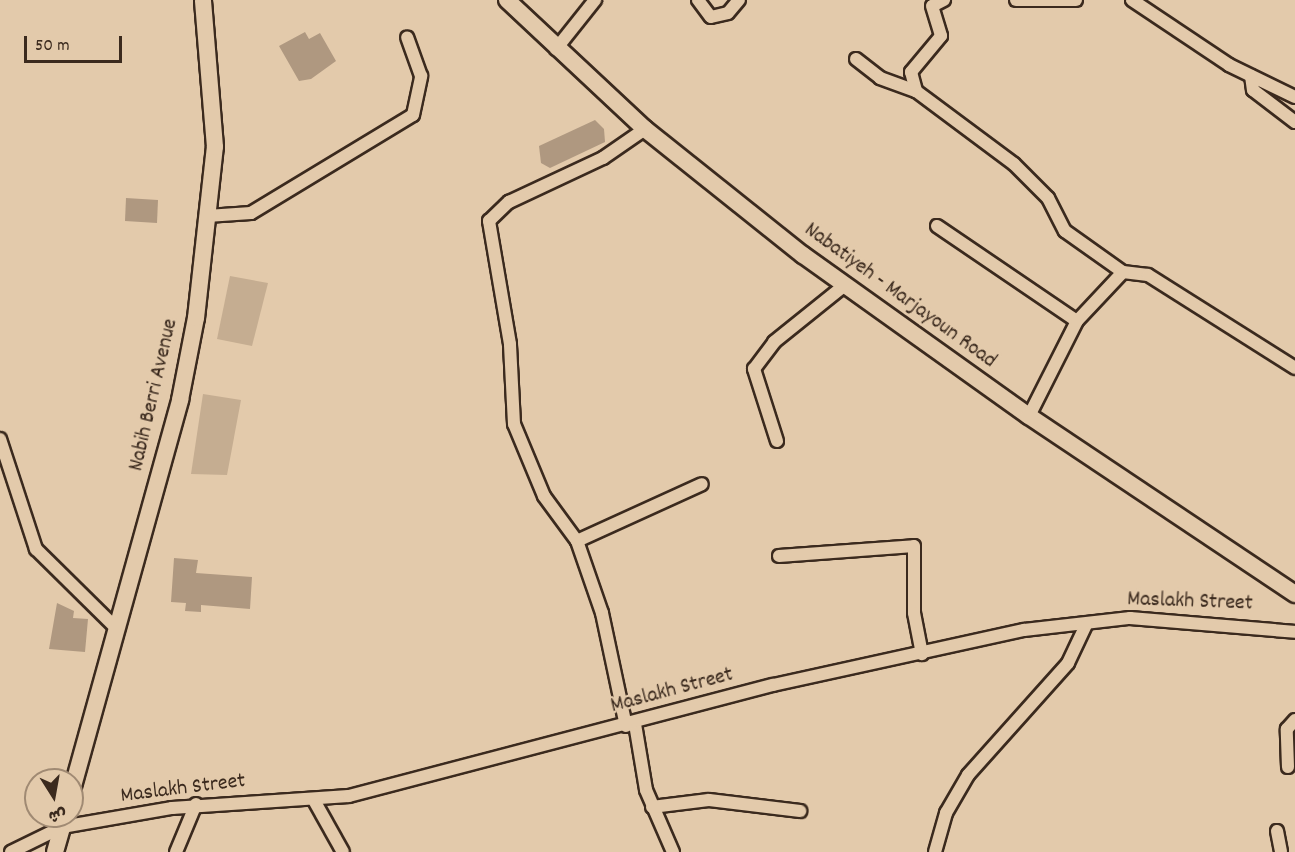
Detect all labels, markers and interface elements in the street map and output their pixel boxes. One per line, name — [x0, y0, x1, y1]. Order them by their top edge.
scale bar — [27, 24, 124, 62]
text: 50 m — [35, 34, 70, 59]
street label: Nabatiyeh - Marjayoun Road — [799, 217, 1001, 375]
street label: Nabih Berri Avenue — [124, 316, 184, 474]
street label: Maslakh Street — [1127, 587, 1253, 617]
street label: Maslakh Street — [608, 662, 736, 720]
north arrow — [24, 768, 84, 828]
street label: Maslakh Street — [119, 768, 247, 810]
text: ش — [46, 801, 68, 827]

